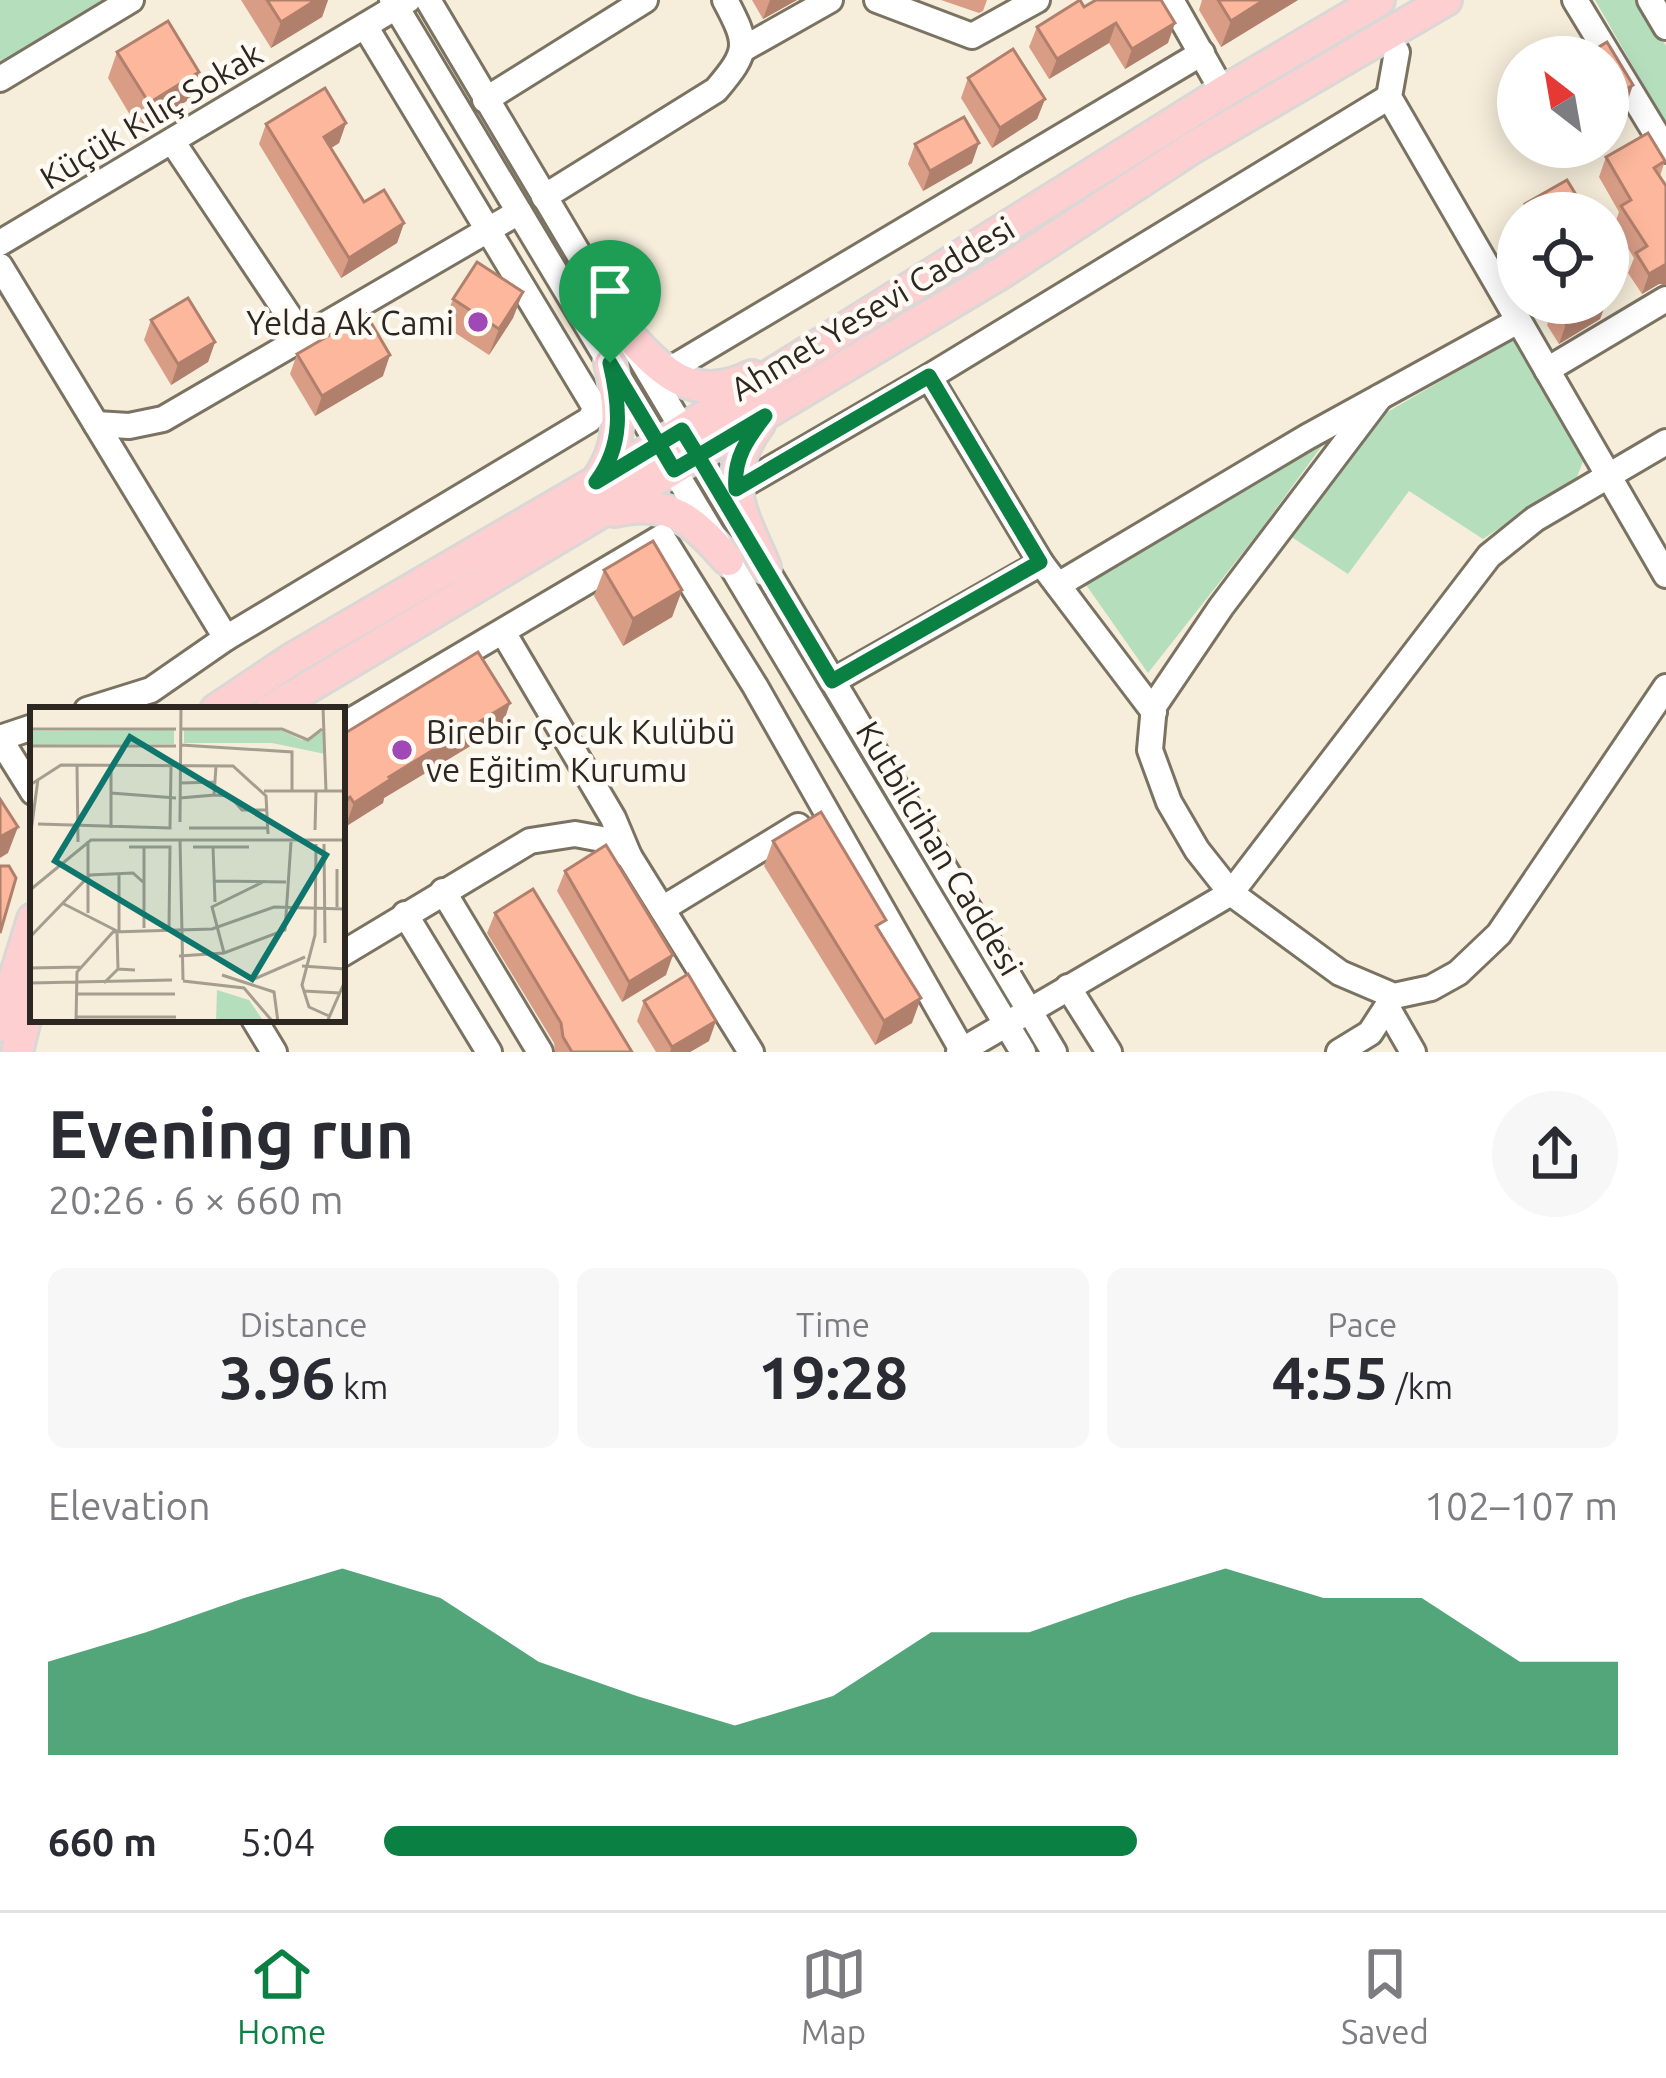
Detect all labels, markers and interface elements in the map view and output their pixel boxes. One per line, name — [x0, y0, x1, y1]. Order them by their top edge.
street label: Küçük Kılıç Sokak — [33, 34, 269, 196]
north arrow — [1497, 36, 1629, 168]
map controls — [1497, 36, 1629, 324]
button: locate — [1497, 192, 1629, 324]
street label: Ahmet Yesevi Caddesi — [724, 209, 1020, 407]
pin — [559, 240, 661, 363]
icon: arrive — [577, 258, 643, 324]
place label: Yelda Ak Cami — [246, 304, 454, 341]
marker: Yelda Ak Cami — [465, 309, 491, 335]
inset map — [30, 707, 345, 1022]
place label: Birebir Çocuk Kulübü ve Eğitim Kurumu — [426, 713, 735, 788]
street label: Kutbilcihan Caddesi — [850, 714, 1030, 982]
marker: Birebir Çocuk Kulübü ve Eğitim Kurumu — [389, 737, 415, 763]
button: share — [1492, 1091, 1618, 1217]
text: Evening run — [48, 1096, 414, 1170]
text: 20:26 · 6 × 660 m — [48, 1178, 343, 1221]
text: Distance — [240, 1306, 368, 1343]
text: Time — [796, 1306, 870, 1343]
text: Pace — [1327, 1306, 1397, 1343]
text: 3.96 — [219, 1343, 335, 1410]
text: 19:28 — [758, 1343, 908, 1410]
text: 4:55 — [1272, 1343, 1388, 1410]
text: km — [335, 1368, 388, 1405]
text: /km — [1388, 1368, 1453, 1405]
text: Elevation — [48, 1484, 211, 1527]
text: 102–107 m — [1424, 1484, 1618, 1527]
text: 660 m — [48, 1820, 157, 1863]
text: 5:04 — [240, 1820, 316, 1863]
tab: Home — [237, 1941, 326, 2050]
tab: Map — [801, 1941, 867, 2050]
tab: Saved — [1341, 1941, 1429, 2050]

